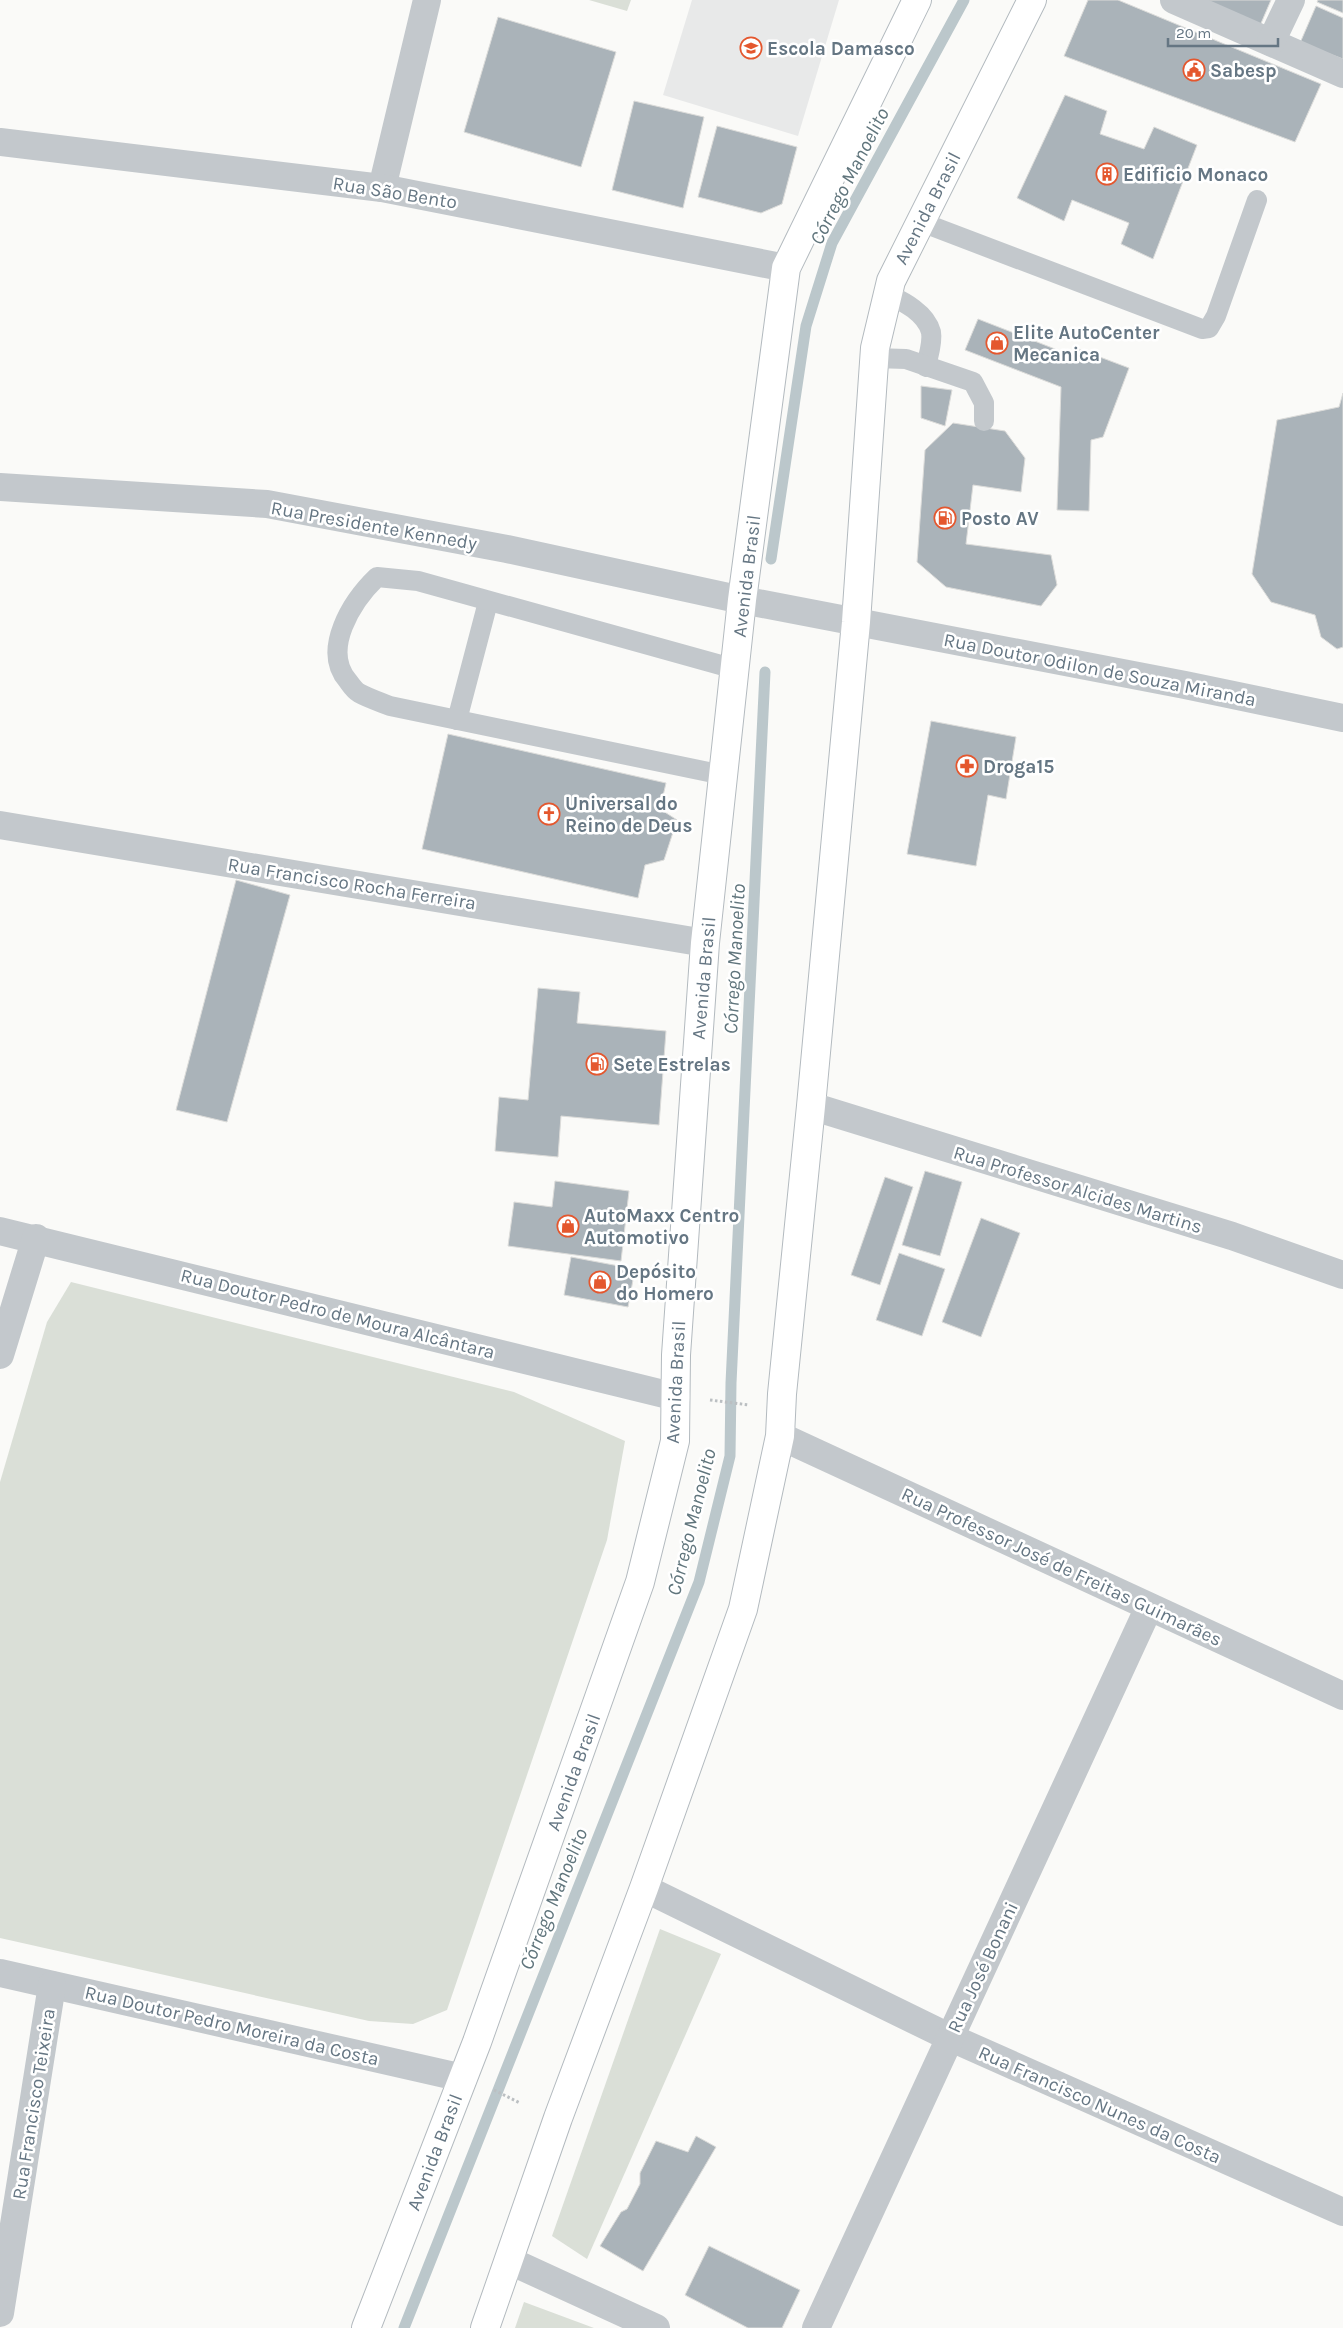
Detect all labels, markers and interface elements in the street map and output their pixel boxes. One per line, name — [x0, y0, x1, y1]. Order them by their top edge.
scale bar — [1168, 15, 1278, 47]
text: 20 m — [1176, 24, 1211, 42]
school or university icon: Escola Damasco — [739, 36, 763, 60]
place label: Escola Damasco — [767, 38, 915, 60]
public building icon: Sabesp — [1182, 58, 1206, 82]
place label: Sabesp — [1210, 60, 1277, 82]
water label: Córrego Manoelito — [805, 104, 894, 248]
street label: Avenida Brasil — [890, 149, 966, 268]
building icon: Edificio Monaco — [1095, 162, 1119, 186]
place label: Edificio Monaco — [1123, 164, 1268, 186]
street label: Rua São Bento — [331, 172, 459, 214]
place label: Elite AutoCenter Mecanica — [1013, 322, 1160, 366]
shop icon: Elite AutoCenter Mecanica — [985, 331, 1009, 355]
street label: Rua Presidente Kennedy — [269, 497, 479, 555]
fuel station icon: Posto AV — [933, 506, 957, 530]
place label: Posto AV — [961, 508, 1039, 530]
street label: Avenida Brasil — [729, 514, 765, 639]
street label: Rua Doutor Odilon de Souza Miranda — [942, 629, 1258, 711]
pharmacy icon: Droga15 — [955, 754, 979, 778]
place label: Droga15 — [983, 756, 1054, 778]
place label: Universal do Reino de Deus — [565, 793, 693, 837]
church icon: Universal do Reino de Deus — [537, 802, 561, 826]
street label: Rua Francisco Rocha Ferreira — [226, 853, 477, 914]
water label: Córrego Manoelito — [719, 883, 750, 1035]
street label: Avenida Brasil — [688, 916, 720, 1040]
fuel station icon: Sete Estrelas — [585, 1052, 609, 1076]
place label: Sete Estrelas — [613, 1054, 731, 1076]
street label: Rua Professor Alcides Martins — [951, 1142, 1205, 1238]
place label: AutoMaxx Centro Automotivo — [584, 1205, 739, 1249]
shop icon: AutoMaxx Centro Automotivo — [556, 1214, 580, 1238]
place label: Depósito do Homero — [616, 1261, 714, 1305]
street label: Rua Doutor Pedro de Moura Alcântara — [178, 1264, 497, 1364]
shop icon: Depósito do Homero — [588, 1270, 612, 1294]
street label: Avenida Brasil — [662, 1320, 690, 1444]
water label: Córrego Manoelito — [662, 1446, 721, 1598]
street label: Rua Professor José de Freitas Guimarães — [898, 1483, 1225, 1651]
street label: Avenida Brasil — [543, 1711, 605, 1834]
water label: Córrego Manoelito — [515, 1825, 592, 1973]
street label: Rua José Bonani — [943, 1899, 1023, 2036]
street label: Rua Doutor Pedro Moreira da Costa — [83, 1981, 381, 2071]
street label: Rua Francisco Teixeira — [8, 2007, 60, 2201]
street label: Rua Francisco Nunes da Costa — [975, 2041, 1224, 2168]
street label: Avenida Brasil — [403, 2091, 467, 2214]

